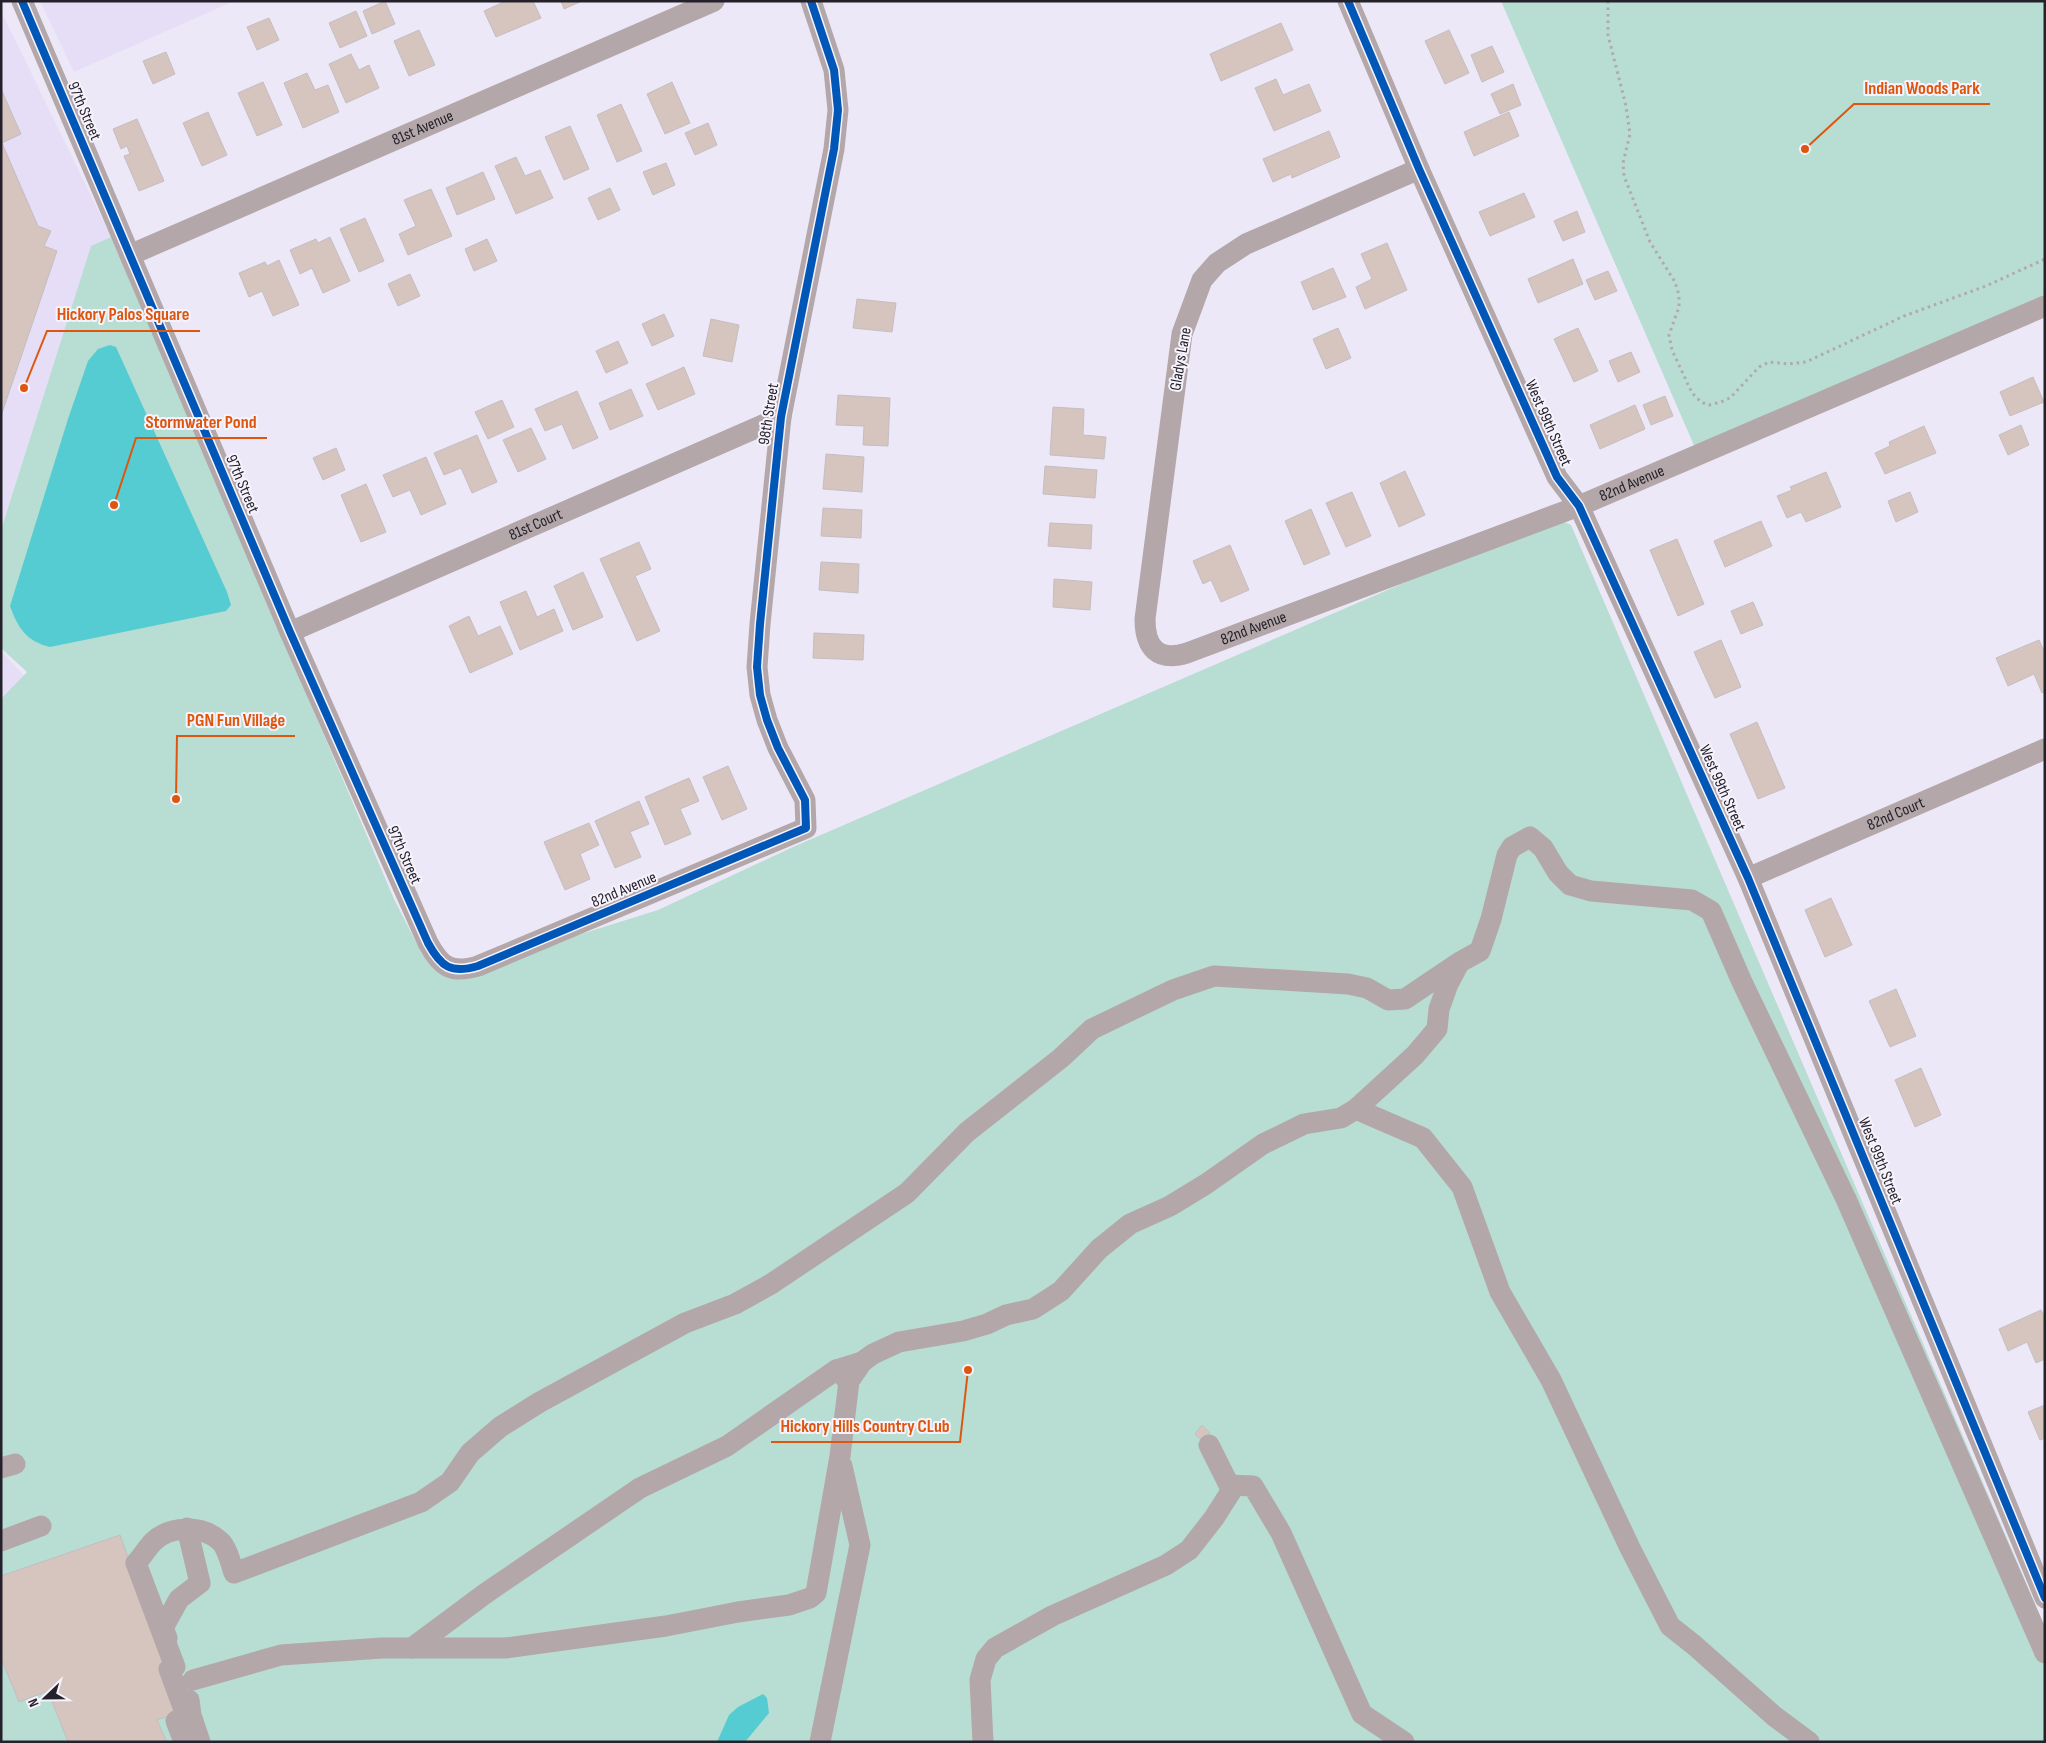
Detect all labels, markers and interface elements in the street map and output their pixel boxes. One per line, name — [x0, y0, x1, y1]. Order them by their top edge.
callout: Indian Woods Park — [1854, 71, 1990, 104]
text: Indian Woods Park — [1864, 78, 1980, 99]
street label: 97th Street — [63, 79, 105, 143]
street label: 81st Avenue — [389, 106, 456, 149]
callout: Hickory Palos Square — [47, 298, 200, 331]
text: Hickory Palos Square — [57, 304, 189, 325]
street label: Gladys Lane — [1166, 326, 1196, 392]
street label: West 99th Street — [1521, 377, 1575, 469]
street label: 98th Street — [755, 382, 783, 446]
callout: Stormwater Pond — [136, 405, 267, 438]
text: Stormwater Pond — [145, 412, 257, 433]
street label: 97th Street — [221, 452, 263, 516]
street label: 82nd Avenue — [1596, 461, 1667, 506]
street label: 81st Court — [506, 504, 565, 545]
street label: 82nd Avenue — [1218, 607, 1289, 649]
callout: PGN Fun Village — [177, 703, 295, 736]
text: PGN Fun Village — [187, 710, 285, 731]
street label: West 99th Street — [1695, 742, 1749, 834]
street label: 82nd Court — [1864, 793, 1927, 835]
street label: 97th Street — [383, 823, 425, 887]
street label: 82nd Avenue — [589, 868, 659, 912]
street label: West 99th Street — [1854, 1115, 1906, 1207]
callout: Hickory Hills Country CLub — [771, 1409, 960, 1442]
text: Hickory Hills Country CLub — [780, 1416, 950, 1437]
north arrow — [20, 1673, 70, 1723]
text: N — [24, 1696, 43, 1709]

